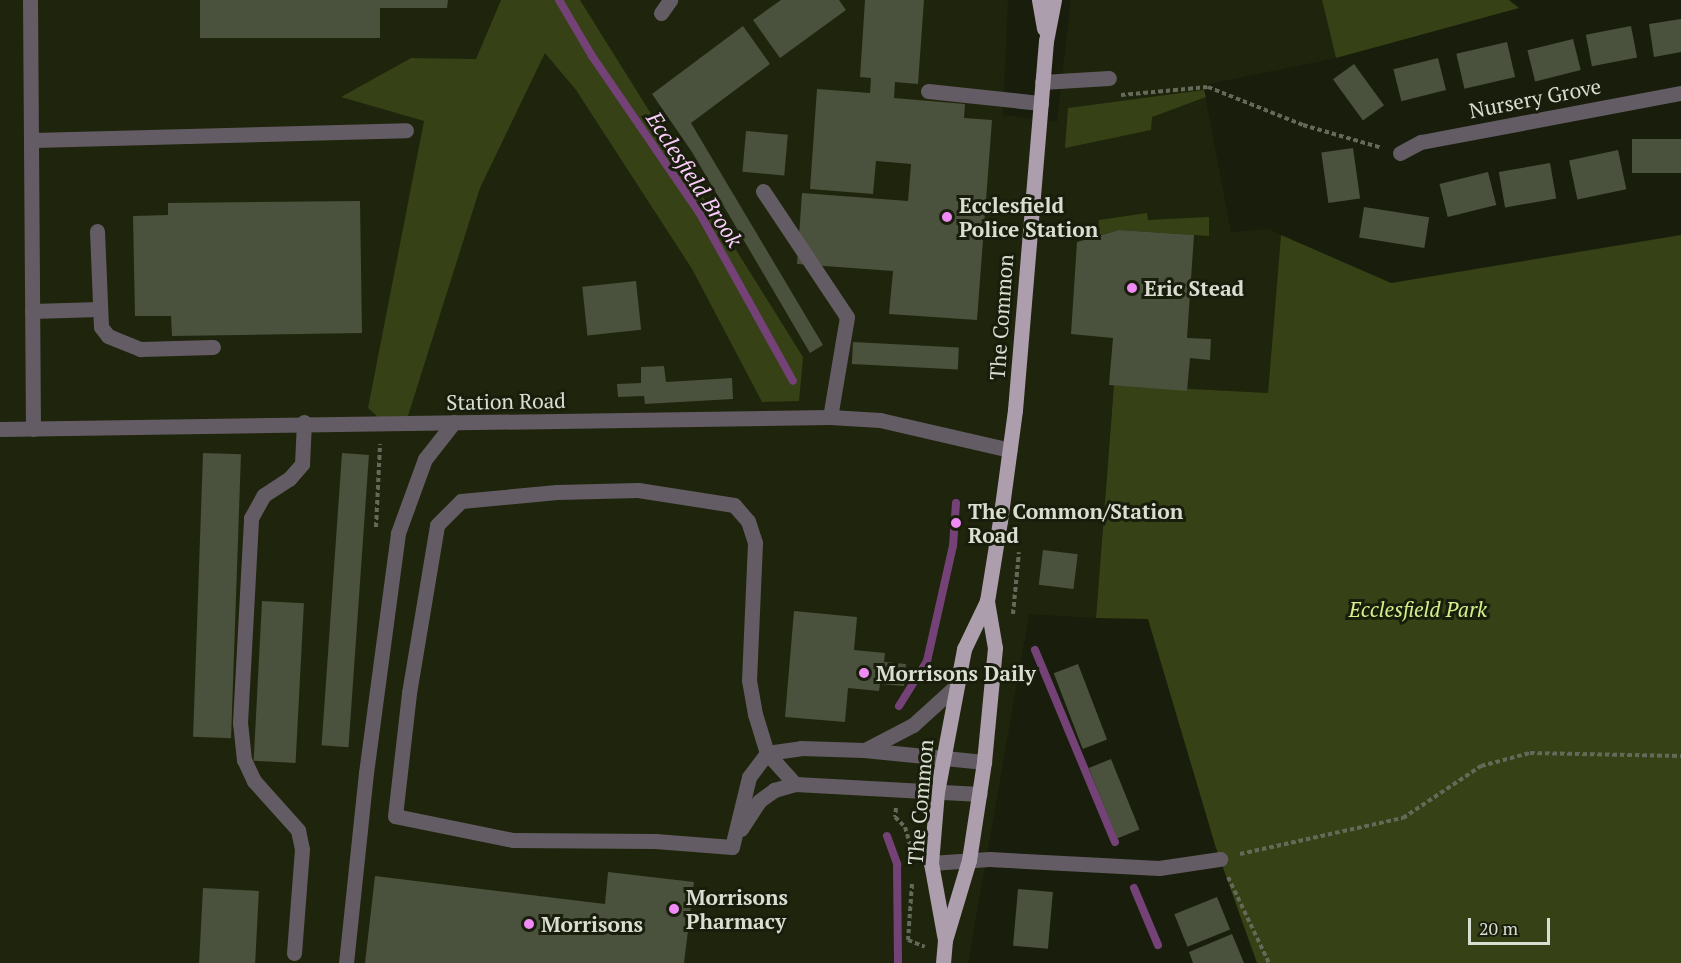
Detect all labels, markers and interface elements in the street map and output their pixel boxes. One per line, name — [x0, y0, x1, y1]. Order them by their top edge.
street label: Nursery Grove — [1467, 73, 1603, 123]
water label: Ecclesfield Brook — [641, 106, 749, 252]
place label: Ecclesfield Police Station — [959, 192, 1098, 242]
marker: Ecclesfield Police Station — [940, 210, 954, 224]
street label: The Common — [984, 253, 1018, 381]
place label: Eric Stead — [1144, 275, 1244, 301]
marker: Eric Stead — [1125, 281, 1139, 295]
street label: Station Road — [446, 387, 566, 415]
place label: The Common/Station Road — [968, 498, 1183, 548]
marker: The Common/Station Road — [949, 516, 963, 530]
park label: Ecclesfield Park — [1349, 596, 1487, 622]
place label: Morrisons Daily — [876, 660, 1036, 686]
marker: Morrisons Daily — [857, 666, 871, 680]
street label: The Common — [902, 738, 938, 866]
place label: Morrisons Pharmacy — [686, 884, 788, 934]
marker: Morrisons Pharmacy — [667, 902, 681, 916]
scale bar — [1471, 906, 1554, 944]
place label: Morrisons — [541, 911, 643, 937]
text: 20 m — [1479, 916, 1518, 940]
marker: Morrisons — [522, 917, 536, 931]

